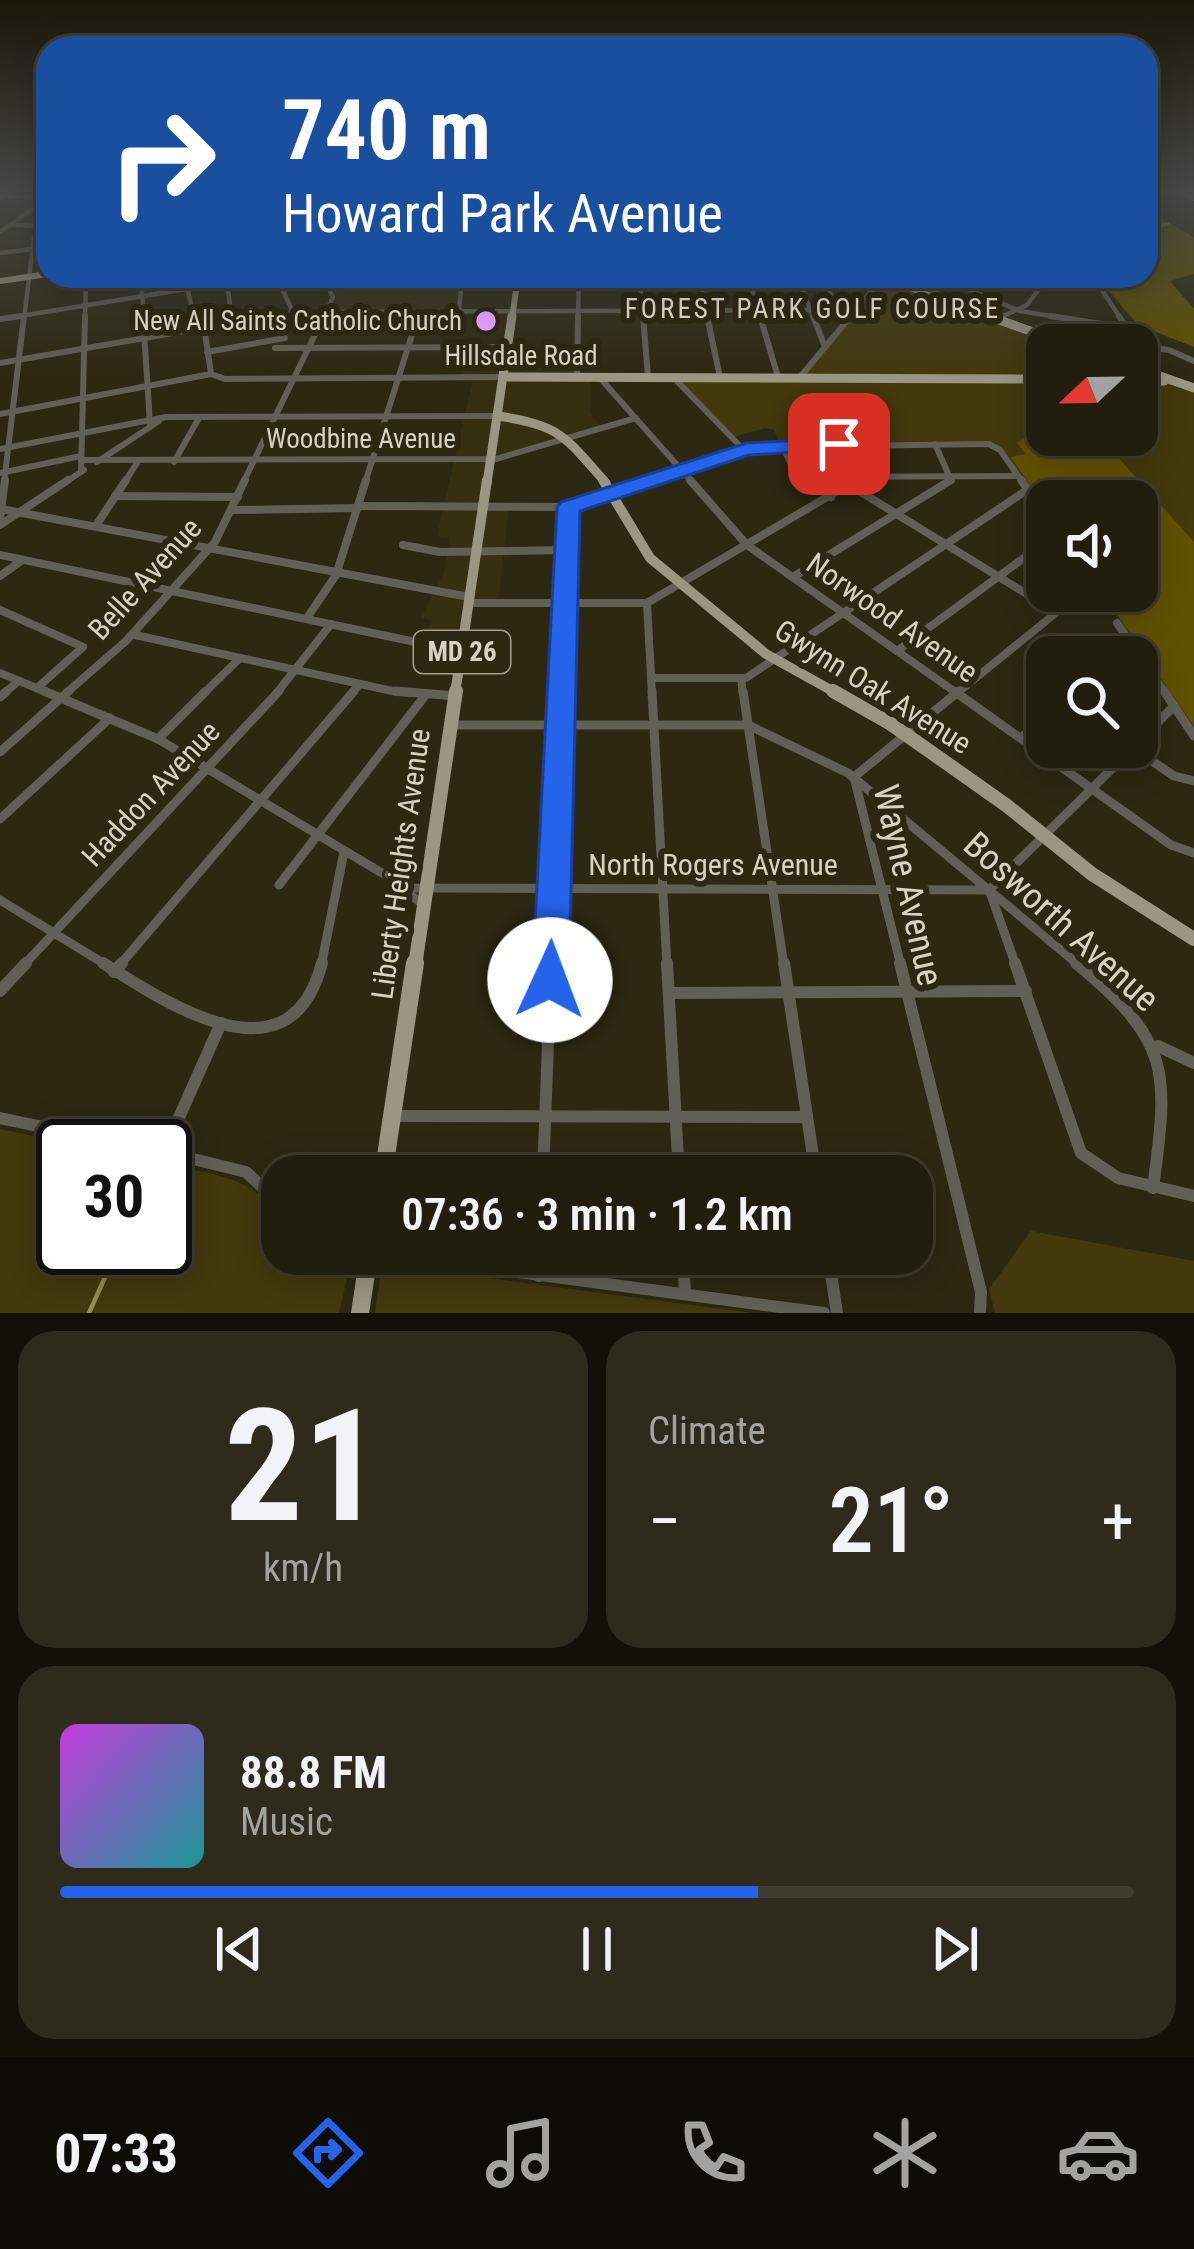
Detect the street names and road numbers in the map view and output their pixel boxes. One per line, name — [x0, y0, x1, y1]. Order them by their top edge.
street label: Hillsdale Road — [444, 340, 598, 372]
street label: Woodbine Avenue — [266, 423, 456, 455]
street label: Belle Avenue — [81, 511, 208, 647]
street label: Norwood Avenue — [800, 546, 985, 690]
street label: Gwynn Oak Avenue — [769, 612, 978, 761]
road number: MD 26 — [414, 631, 510, 673]
street label: Haddon Avenue — [75, 714, 227, 873]
street label: Liberty Heights Avenue — [364, 726, 437, 1001]
street label: Wayne Avenue — [865, 781, 952, 990]
street label: Bosworth Avenue — [955, 823, 1167, 1020]
street label: North Rogers Avenue — [588, 847, 838, 882]

